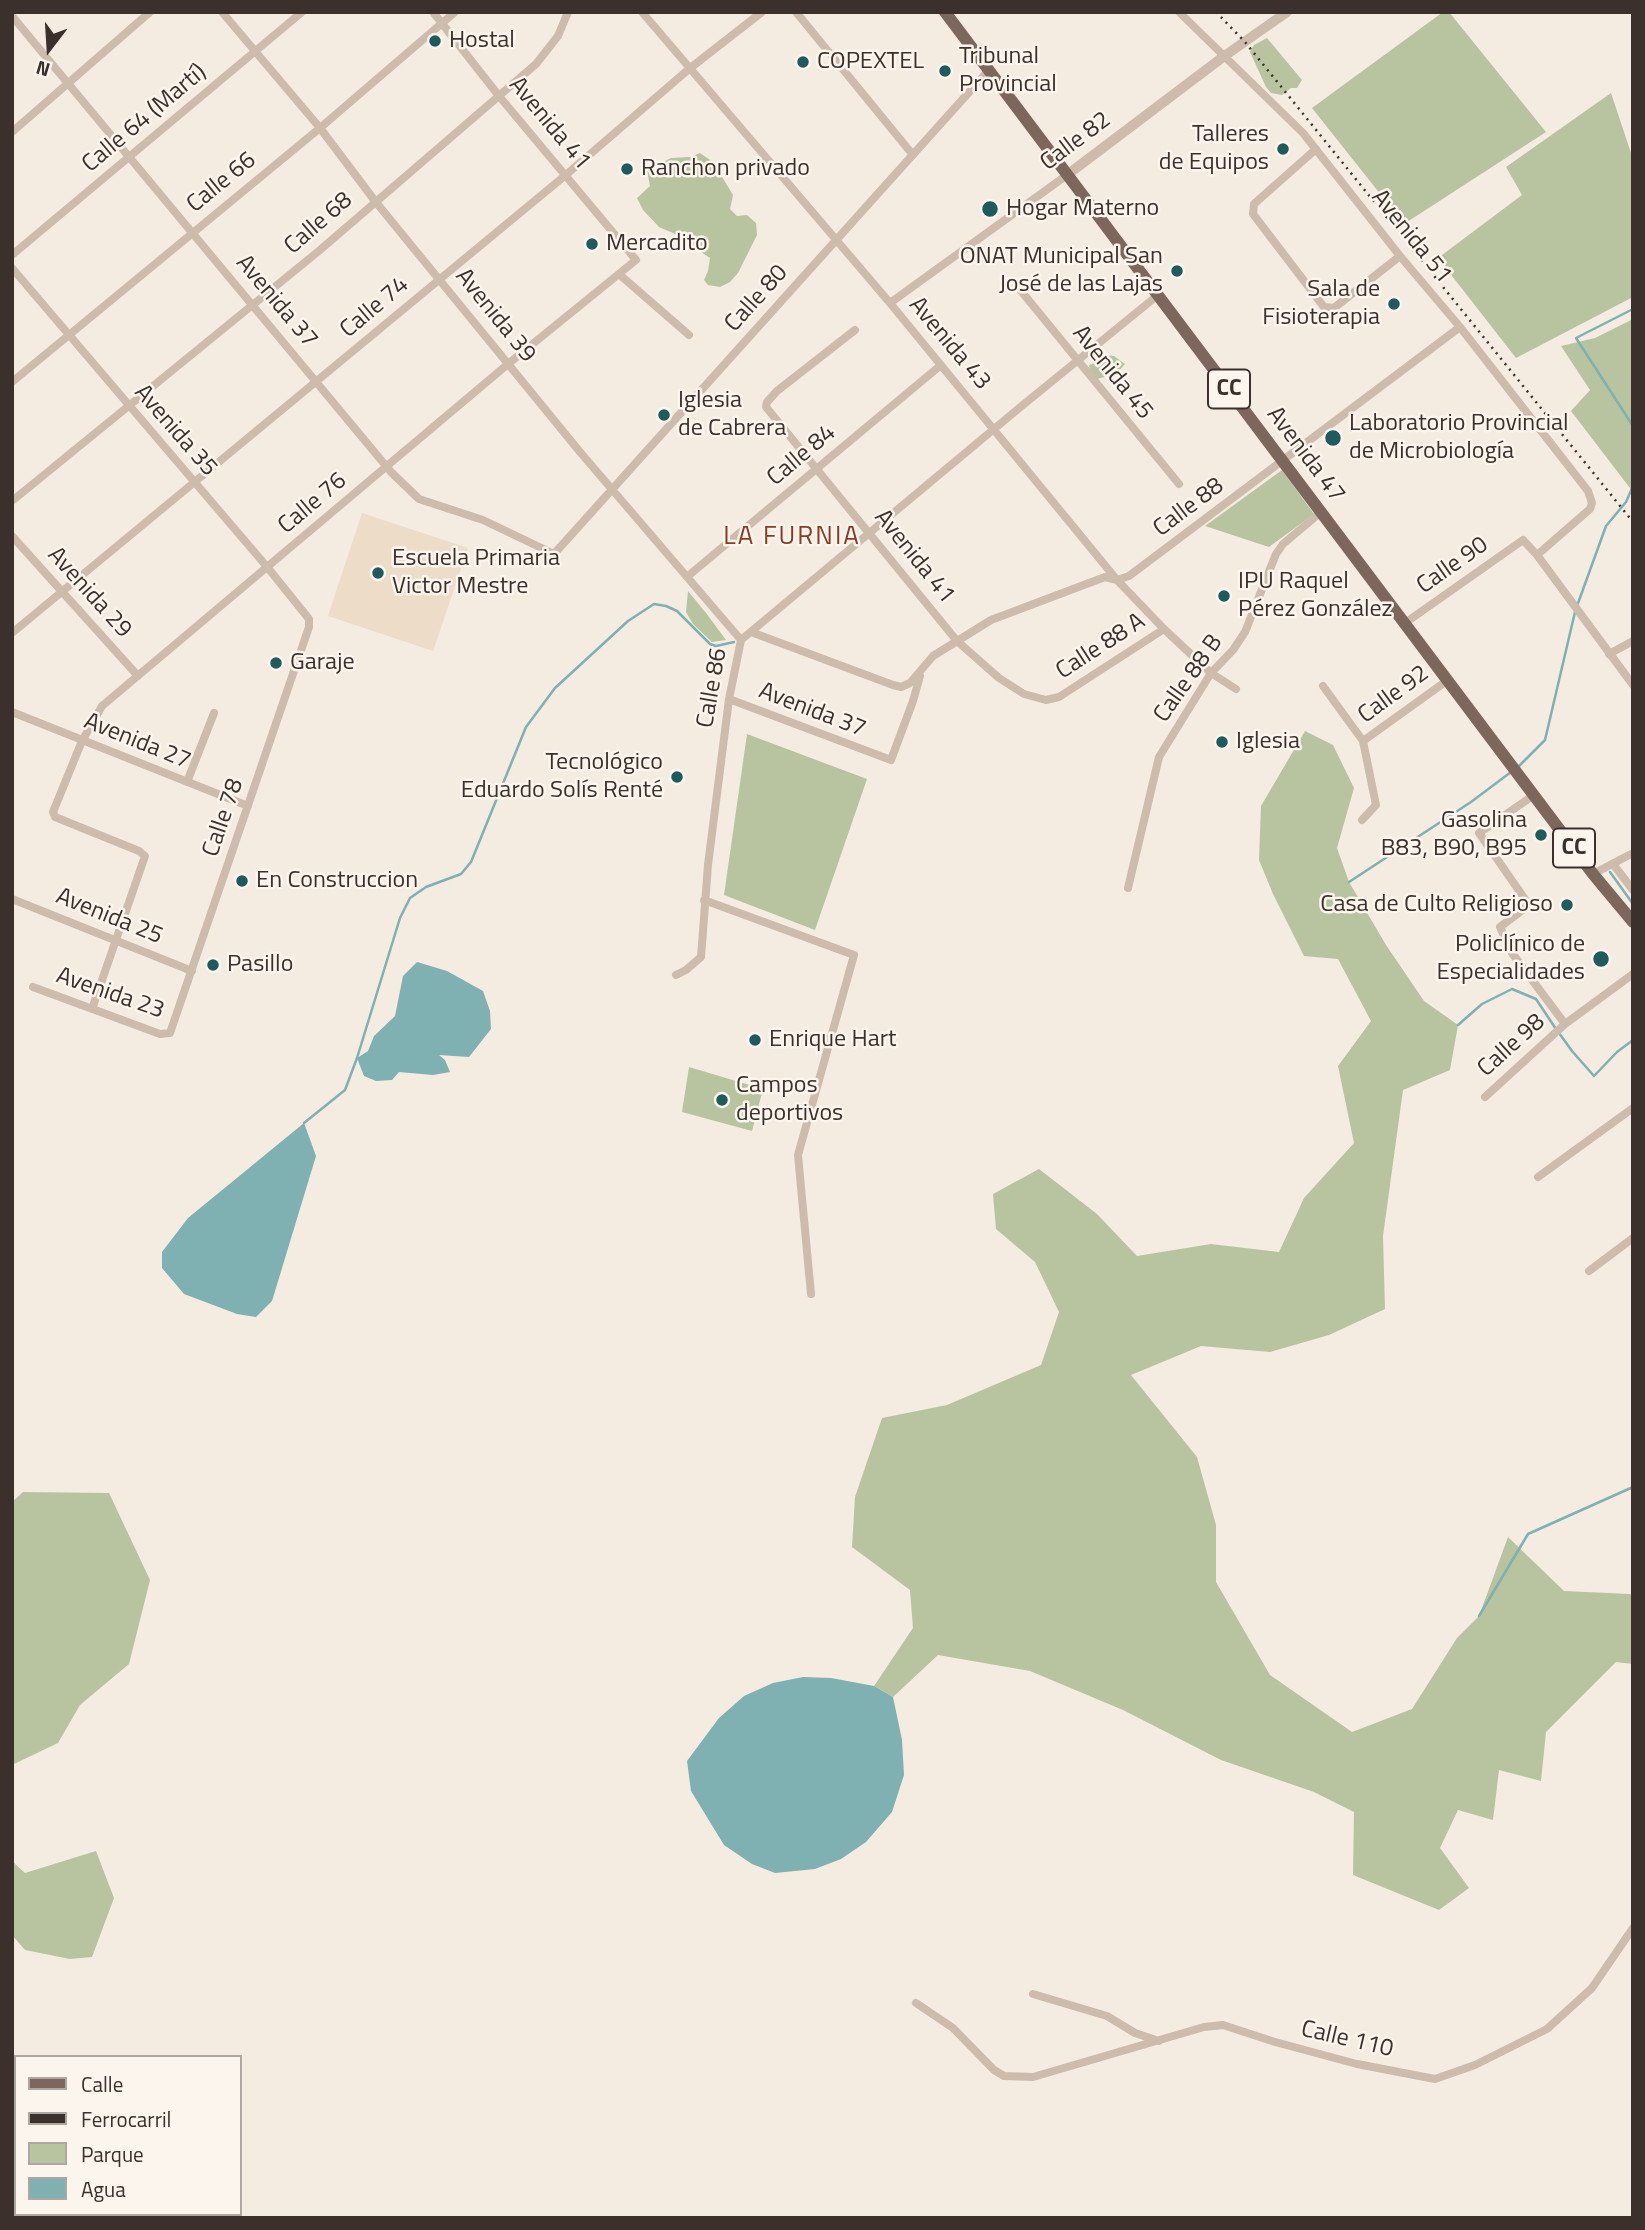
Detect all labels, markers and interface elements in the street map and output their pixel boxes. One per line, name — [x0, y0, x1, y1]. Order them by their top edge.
north arrow — [14, 14, 84, 84]
place label: Hostal — [449, 27, 515, 55]
marker: Hostal — [427, 33, 443, 49]
place label: Tribunal Provincial — [959, 43, 1057, 99]
place label: COPEXTEL — [817, 48, 924, 76]
text: N — [32, 54, 53, 85]
marker: COPEXTEL — [795, 54, 811, 70]
street label: Calle 64 (Martí) — [77, 59, 213, 179]
marker: Tribunal Provincial — [937, 63, 953, 79]
street label: Avenida 41 — [502, 72, 596, 176]
street label: Calle 82 — [1035, 106, 1117, 178]
place label: Talleres de Equipos — [1159, 121, 1269, 177]
marker: Talleres de Equipos — [1275, 141, 1291, 157]
street label: Calle 66 — [182, 146, 262, 220]
place label: Ranchon privado — [641, 155, 810, 183]
marker: Ranchon privado — [619, 161, 635, 177]
street label: Avenida 51 — [1364, 184, 1458, 290]
street label: Calle 68 — [279, 187, 359, 261]
place label: Hogar Materno — [1006, 195, 1159, 223]
marker: Hogar Materno — [980, 199, 1000, 219]
place label: Mercadito — [606, 230, 708, 258]
marker: Mercadito — [584, 236, 600, 252]
place label: ONAT Municipal San José de las Lajas — [960, 243, 1163, 299]
street label: Avenida 37 — [229, 250, 323, 354]
street label: Calle 80 — [719, 259, 795, 339]
street label: Avenida 39 — [448, 263, 542, 369]
marker: ONAT Municipal San José de las Lajas — [1169, 263, 1185, 279]
street label: Calle 74 — [335, 271, 415, 345]
place label: Sala de Fisioterapia — [1262, 276, 1380, 332]
street label: Avenida 43 — [902, 292, 996, 396]
marker: Sala de Fisioterapia — [1386, 296, 1402, 312]
street label: Avenida 45 — [1065, 320, 1159, 426]
road number: CC — [1208, 370, 1250, 408]
street label: Avenida 35 — [127, 379, 223, 483]
place label: Iglesia de Cabrera — [678, 387, 786, 443]
street label: Avenida 47 — [1260, 401, 1350, 509]
marker: Iglesia de Cabrera — [656, 407, 672, 423]
place label: Laboratorio Provincial de Microbiología — [1349, 410, 1568, 466]
street label: Calle 84 — [762, 419, 842, 493]
marker: Laboratorio Provincial de Microbiología — [1323, 428, 1343, 448]
street label: Calle 76 — [273, 467, 353, 541]
street label: Calle 88 — [1148, 472, 1230, 544]
street label: Avenida 41 — [867, 504, 961, 610]
district label: LA FURNIA — [724, 522, 860, 554]
street label: Calle 90 — [1412, 531, 1494, 601]
street label: Avenida 29 — [41, 542, 137, 644]
place label: Escuela Primaria Victor Mestre — [392, 545, 560, 601]
marker: Escuela Primaria Victor Mestre — [370, 565, 386, 581]
place label: IPU Raquel Pérez González — [1238, 568, 1393, 624]
marker: IPU Raquel Pérez González — [1216, 588, 1232, 604]
street label: Calle 88 A — [1051, 608, 1151, 686]
street label: Calle 88 B — [1148, 630, 1230, 728]
street label: Calle 86 — [692, 646, 734, 730]
place label: Garaje — [290, 649, 355, 677]
marker: Garaje — [268, 655, 284, 671]
street label: Calle 92 — [1353, 660, 1435, 730]
street label: Avenida 37 — [754, 677, 870, 745]
street label: Avenida 27 — [80, 708, 194, 776]
place label: Iglesia — [1236, 728, 1300, 756]
marker: Iglesia — [1214, 734, 1230, 750]
place label: Tecnológico Eduardo Solís Renté — [461, 749, 663, 805]
marker: Tecnológico Eduardo Solís Renté — [669, 769, 685, 785]
street label: Calle 78 — [197, 775, 251, 861]
place label: Gasolina B83, B90, B95 — [1381, 807, 1527, 863]
marker: Gasolina B83, B90, B95 — [1533, 827, 1549, 843]
road number: CC — [1553, 828, 1595, 868]
place label: En Construccion — [256, 867, 418, 895]
marker: En Construccion — [234, 873, 250, 889]
street label: Avenida 25 — [52, 883, 166, 951]
place label: Casa de Culto Religioso — [1320, 891, 1553, 919]
marker: Casa de Culto Religioso — [1559, 897, 1575, 913]
place label: Policlínico de Especialidades — [1437, 931, 1585, 987]
marker: Policlínico de Especialidades — [1591, 949, 1611, 969]
place label: Pasillo — [227, 951, 293, 979]
marker: Pasillo — [205, 957, 221, 973]
street label: Avenida 23 — [52, 962, 168, 1026]
street label: Calle 98 — [1472, 1008, 1552, 1084]
place label: Enrique Hart — [769, 1026, 896, 1054]
marker: Enrique Hart — [747, 1032, 763, 1048]
place label: Campos deportivos — [736, 1072, 843, 1128]
marker: Campos deportivos — [714, 1092, 730, 1108]
street label: Calle 110 — [1298, 2015, 1396, 2065]
legend — [14, 2055, 242, 2216]
text: Calle — [81, 2068, 123, 2100]
text: Ferrocarril — [81, 2103, 171, 2135]
text: Parque — [81, 2138, 144, 2170]
text: Agua — [81, 2173, 126, 2205]

